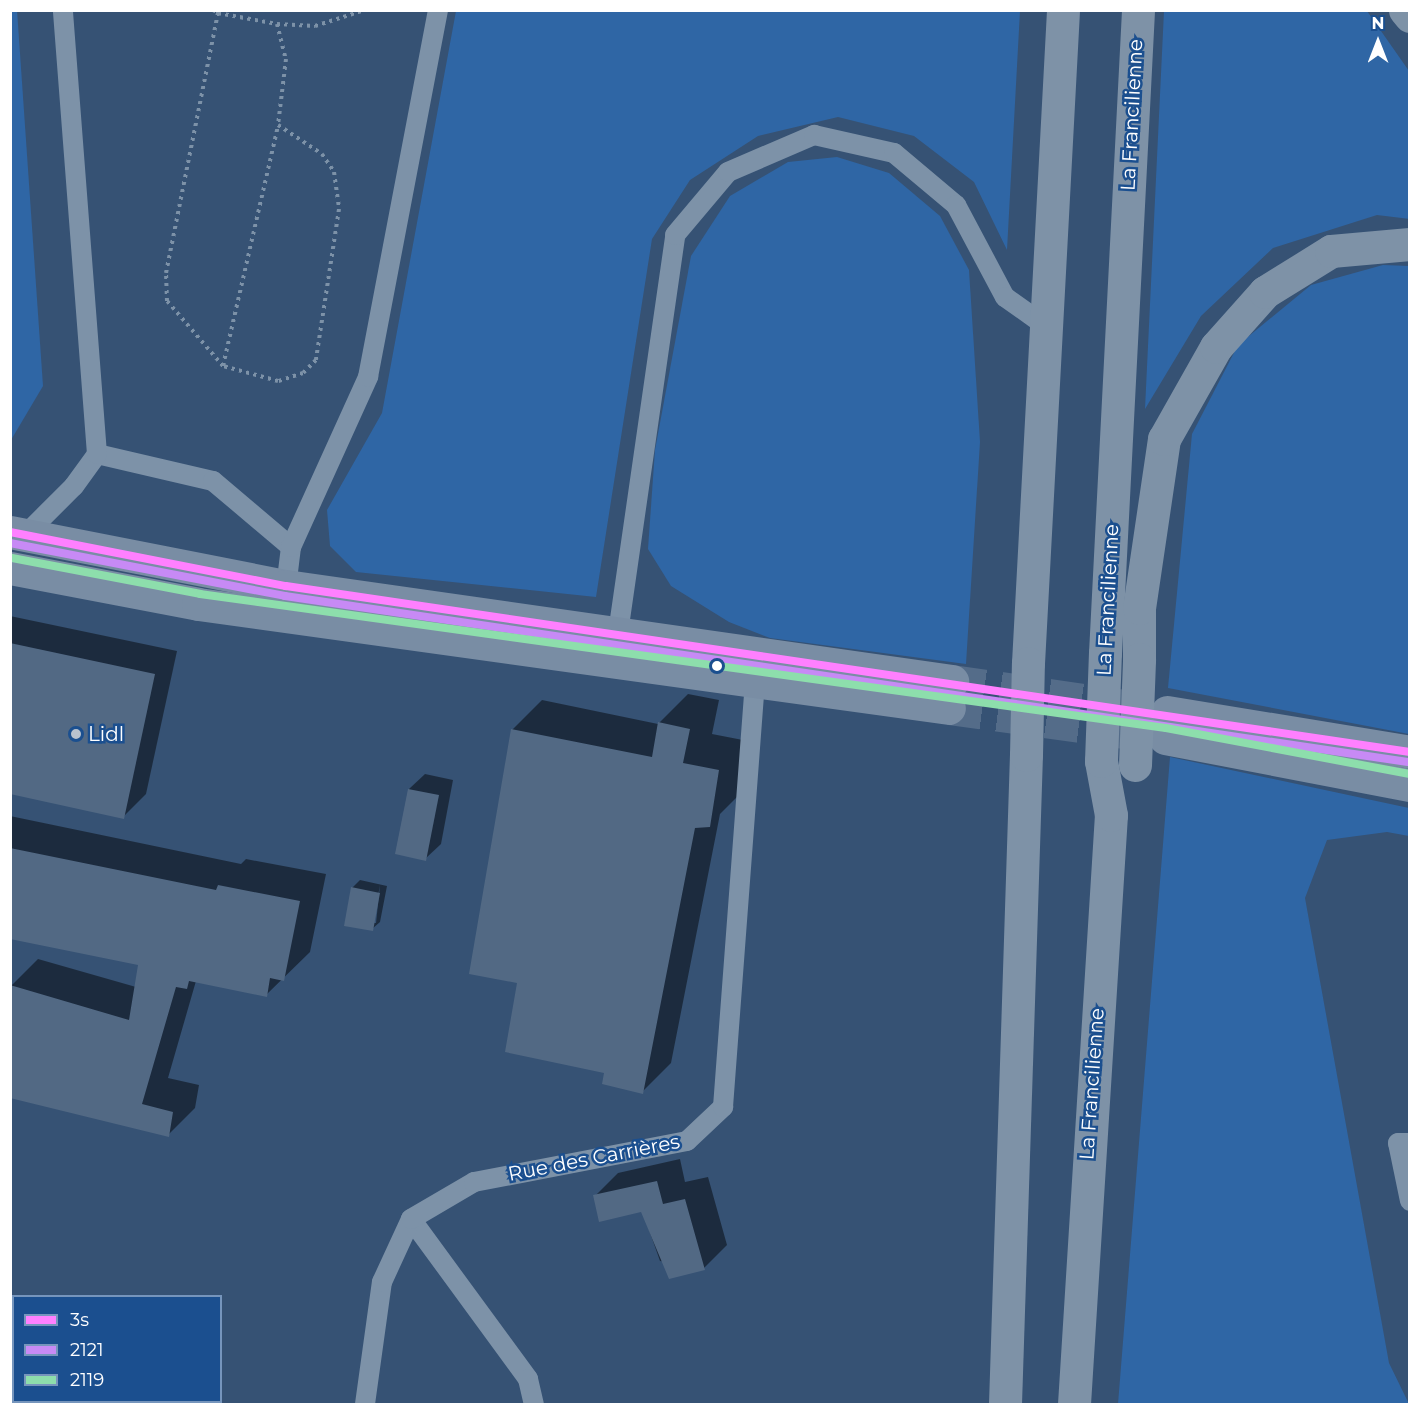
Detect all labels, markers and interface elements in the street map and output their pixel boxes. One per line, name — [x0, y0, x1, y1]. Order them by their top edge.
north arrow — [1348, 12, 1408, 72]
text: N — [1372, 14, 1384, 33]
street label: La Francilienne — [1116, 38, 1148, 192]
street label: La Francilienne — [1092, 523, 1124, 677]
unlabelled marker — [711, 660, 723, 672]
place label: Lidl — [88, 722, 124, 746]
marker: Lidl — [69, 727, 83, 741]
street label: La Francilienne — [1075, 1007, 1109, 1161]
street label: Rue des Carrières — [506, 1130, 682, 1186]
legend — [12, 1295, 222, 1403]
text: 3s — [70, 1309, 89, 1331]
text: 2121 — [70, 1339, 103, 1361]
text: 2119 — [70, 1369, 104, 1391]

